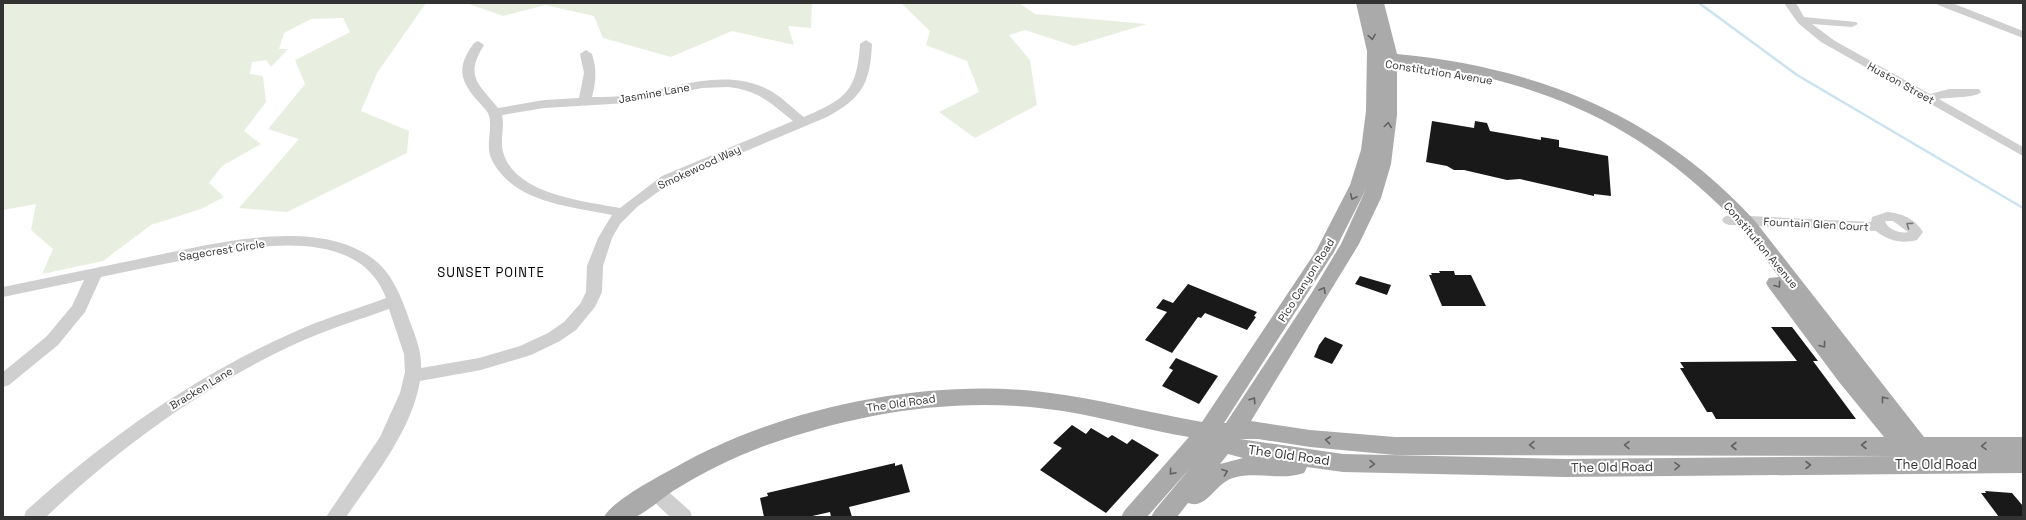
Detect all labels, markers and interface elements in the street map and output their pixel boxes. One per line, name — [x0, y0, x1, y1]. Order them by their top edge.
one-way arrow — [1367, 34, 1376, 40]
street label: Constitution Avenue — [1384, 57, 1494, 87]
street label: Huston Street — [1865, 59, 1937, 107]
street label: Jasmine Lane — [617, 80, 691, 106]
one-way arrow — [1383, 122, 1392, 128]
street label: Smokewood Way — [655, 142, 743, 192]
one-way arrow — [1350, 193, 1358, 200]
street label: Constitution Avenue — [1721, 199, 1801, 291]
street label: Fountain Glen Court — [1763, 214, 1869, 234]
one-way arrow — [1906, 223, 1913, 230]
street label: Sagecrest Circle — [178, 236, 266, 264]
street label: Pico Canyon Road — [1275, 236, 1337, 324]
district label: SUNSET POINTE — [437, 264, 545, 281]
one-way arrow — [1773, 280, 1780, 287]
one-way arrow — [1318, 287, 1325, 294]
one-way arrow — [1818, 340, 1825, 347]
street label: Bracken Lane — [167, 364, 235, 412]
street label: The Old Road — [866, 391, 936, 415]
one-way arrow — [1881, 396, 1888, 403]
one-way arrow — [1248, 397, 1256, 404]
one-way arrow — [1325, 435, 1331, 444]
street label: The Old Road — [1247, 441, 1331, 469]
one-way arrow — [1529, 441, 1535, 449]
one-way arrow — [1624, 441, 1630, 449]
one-way arrow — [1861, 441, 1867, 449]
one-way arrow — [1731, 442, 1737, 451]
one-way arrow — [1981, 442, 1987, 450]
street label: The Old Road — [1895, 456, 1977, 473]
street label: The Old Road — [1571, 458, 1653, 476]
one-way arrow — [1369, 459, 1375, 468]
one-way arrow — [1805, 461, 1811, 469]
one-way arrow — [1674, 462, 1680, 470]
one-way arrow — [1170, 467, 1177, 475]
one-way arrow — [1222, 468, 1229, 477]

